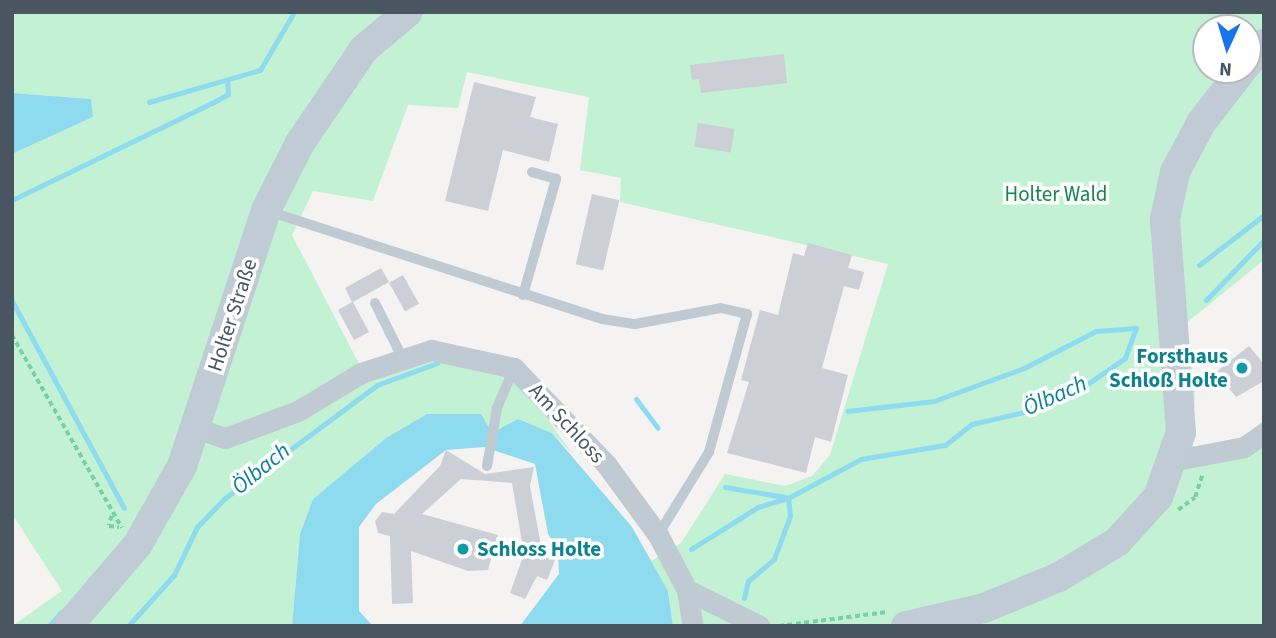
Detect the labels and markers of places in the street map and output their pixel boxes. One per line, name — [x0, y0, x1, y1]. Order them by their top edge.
place label: Forsthaus Schloß Holte — [1109, 343, 1228, 393]
marker: Forsthaus Schloß Holte — [1234, 360, 1250, 376]
place label: Schloss Holte — [477, 536, 601, 562]
marker: Schloss Holte — [455, 541, 471, 557]

